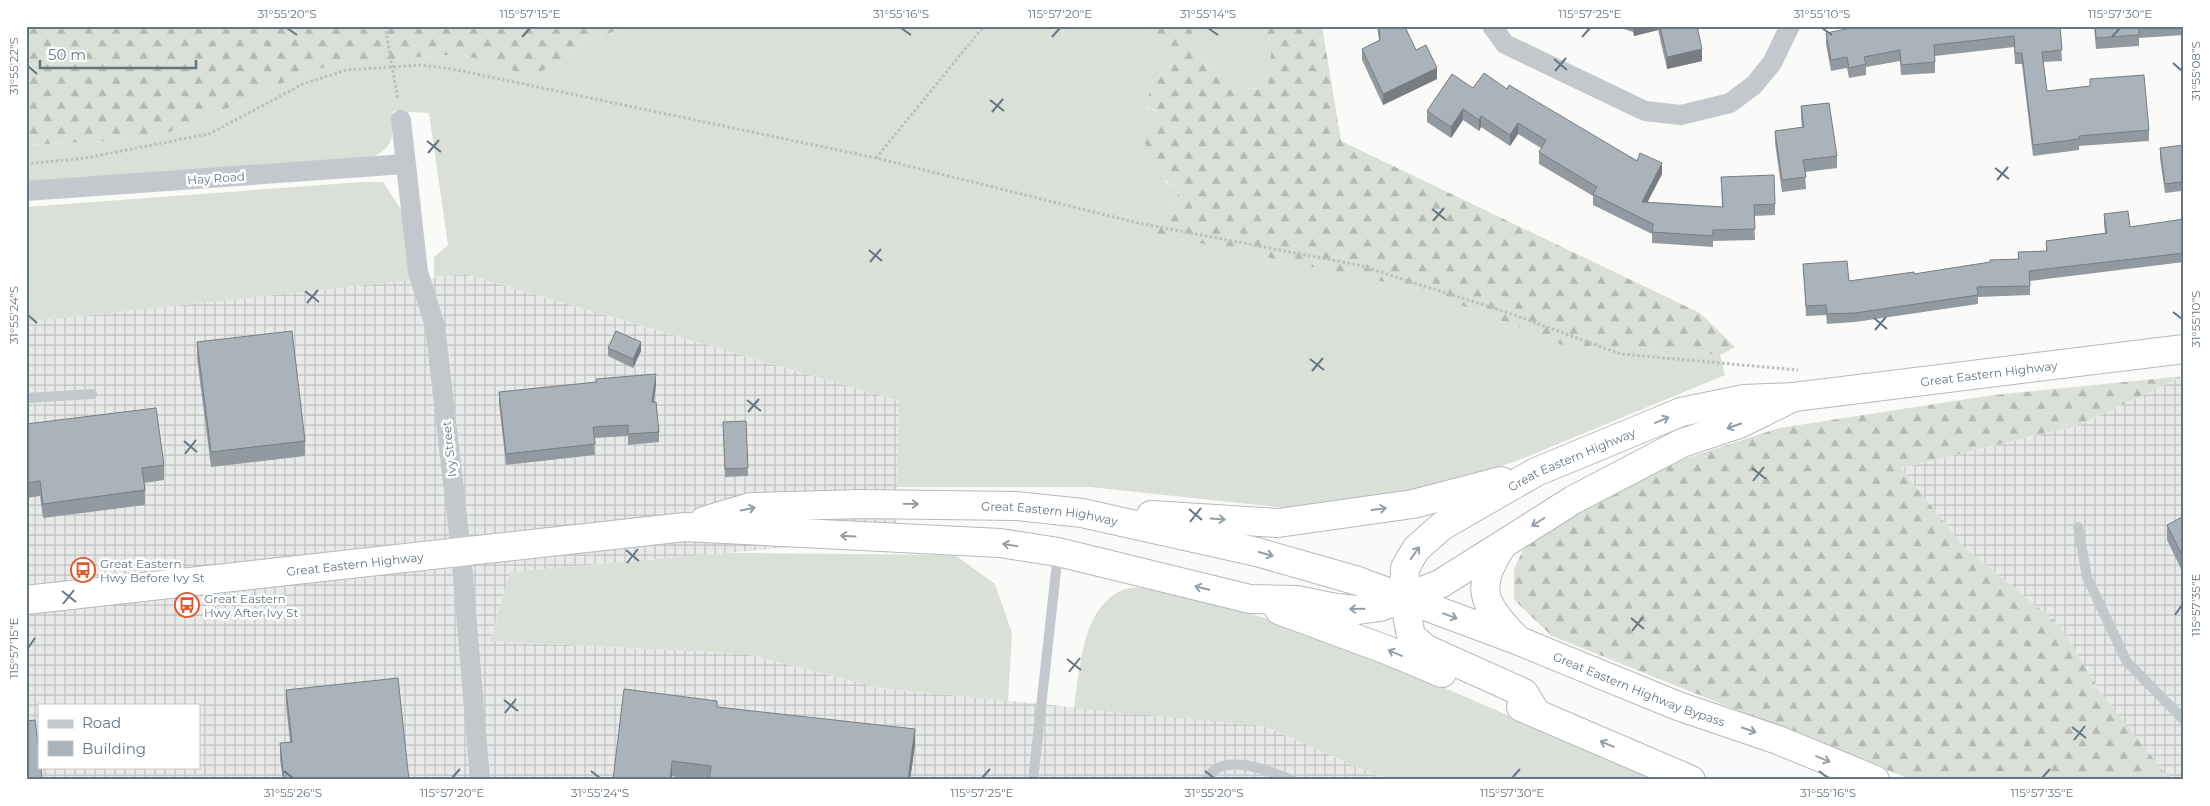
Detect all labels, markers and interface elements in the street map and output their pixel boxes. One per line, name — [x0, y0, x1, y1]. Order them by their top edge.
text: 31°55'20"S — [257, 6, 317, 21]
text: 115°57'15"E — [499, 6, 561, 21]
text: 31°55'16"S — [873, 6, 929, 21]
text: 115°57'20"E — [1028, 6, 1092, 21]
text: 31°55'14"S — [1180, 6, 1236, 21]
text: 115°57'25"E — [1558, 6, 1622, 21]
text: 31°55'10"S — [1794, 6, 1850, 21]
text: 115°57'30"E — [2088, 6, 2152, 21]
text: 31°55'22"S — [6, 37, 21, 95]
scale bar — [40, 38, 196, 70]
text: 31°55'08"S — [2188, 41, 2203, 101]
text: 50 m — [48, 45, 86, 64]
street label: Hay Road — [187, 169, 245, 187]
text: 31°55'24"S — [6, 286, 21, 344]
text: 31°55'10"S — [2188, 291, 2203, 347]
street label: Great Eastern Highway — [1920, 357, 2059, 389]
one-way arrow — [1654, 415, 1669, 424]
street label: Ivy Street — [439, 420, 459, 478]
one-way arrow — [1727, 421, 1743, 431]
street label: Great Eastern Highway — [1505, 424, 1638, 494]
street label: Great Eastern Highway — [981, 498, 1120, 528]
one-way arrow — [902, 499, 918, 509]
one-way arrow — [740, 503, 756, 513]
one-way arrow — [1371, 504, 1387, 514]
one-way arrow — [1210, 514, 1226, 523]
one-way arrow — [1531, 518, 1545, 528]
one-way arrow — [840, 531, 856, 540]
one-way arrow — [1002, 539, 1018, 549]
one-way arrow — [1410, 546, 1420, 560]
street label: Great Eastern Highway — [286, 548, 425, 579]
one-way arrow — [1258, 550, 1274, 560]
place label: Great Eastern Hwy Before Ivy St — [100, 556, 205, 585]
bus stop icon: Great Eastern Hwy Before Ivy St — [70, 557, 96, 583]
text: 115°57'35"E — [2188, 573, 2203, 637]
one-way arrow — [1195, 583, 1211, 592]
place label: Great Eastern Hwy After Ivy St — [204, 591, 298, 620]
bus stop icon: Great Eastern Hwy After Ivy St — [174, 592, 200, 618]
one-way arrow — [1349, 604, 1366, 614]
one-way arrow — [1442, 612, 1457, 621]
text: 115°57'15"E — [6, 617, 21, 679]
one-way arrow — [1388, 648, 1403, 657]
street label: Great Eastern Highway Bypass — [1551, 648, 1727, 729]
legend — [38, 704, 200, 768]
text: Road — [82, 713, 121, 732]
one-way arrow — [1740, 726, 1756, 735]
one-way arrow — [1600, 738, 1615, 748]
text: Building — [82, 739, 146, 758]
one-way arrow — [1815, 754, 1830, 764]
text: 31°55'26"S — [264, 785, 322, 800]
text: 115°57'20"E — [420, 785, 484, 800]
text: 31°55'24"S — [571, 785, 629, 800]
text: 115°57'25"E — [950, 785, 1014, 800]
text: 31°55'20"S — [1184, 785, 1244, 800]
text: 115°57'30"E — [1480, 785, 1544, 800]
text: 31°55'16"S — [1800, 785, 1856, 800]
text: 115°57'35"E — [2010, 785, 2074, 800]

